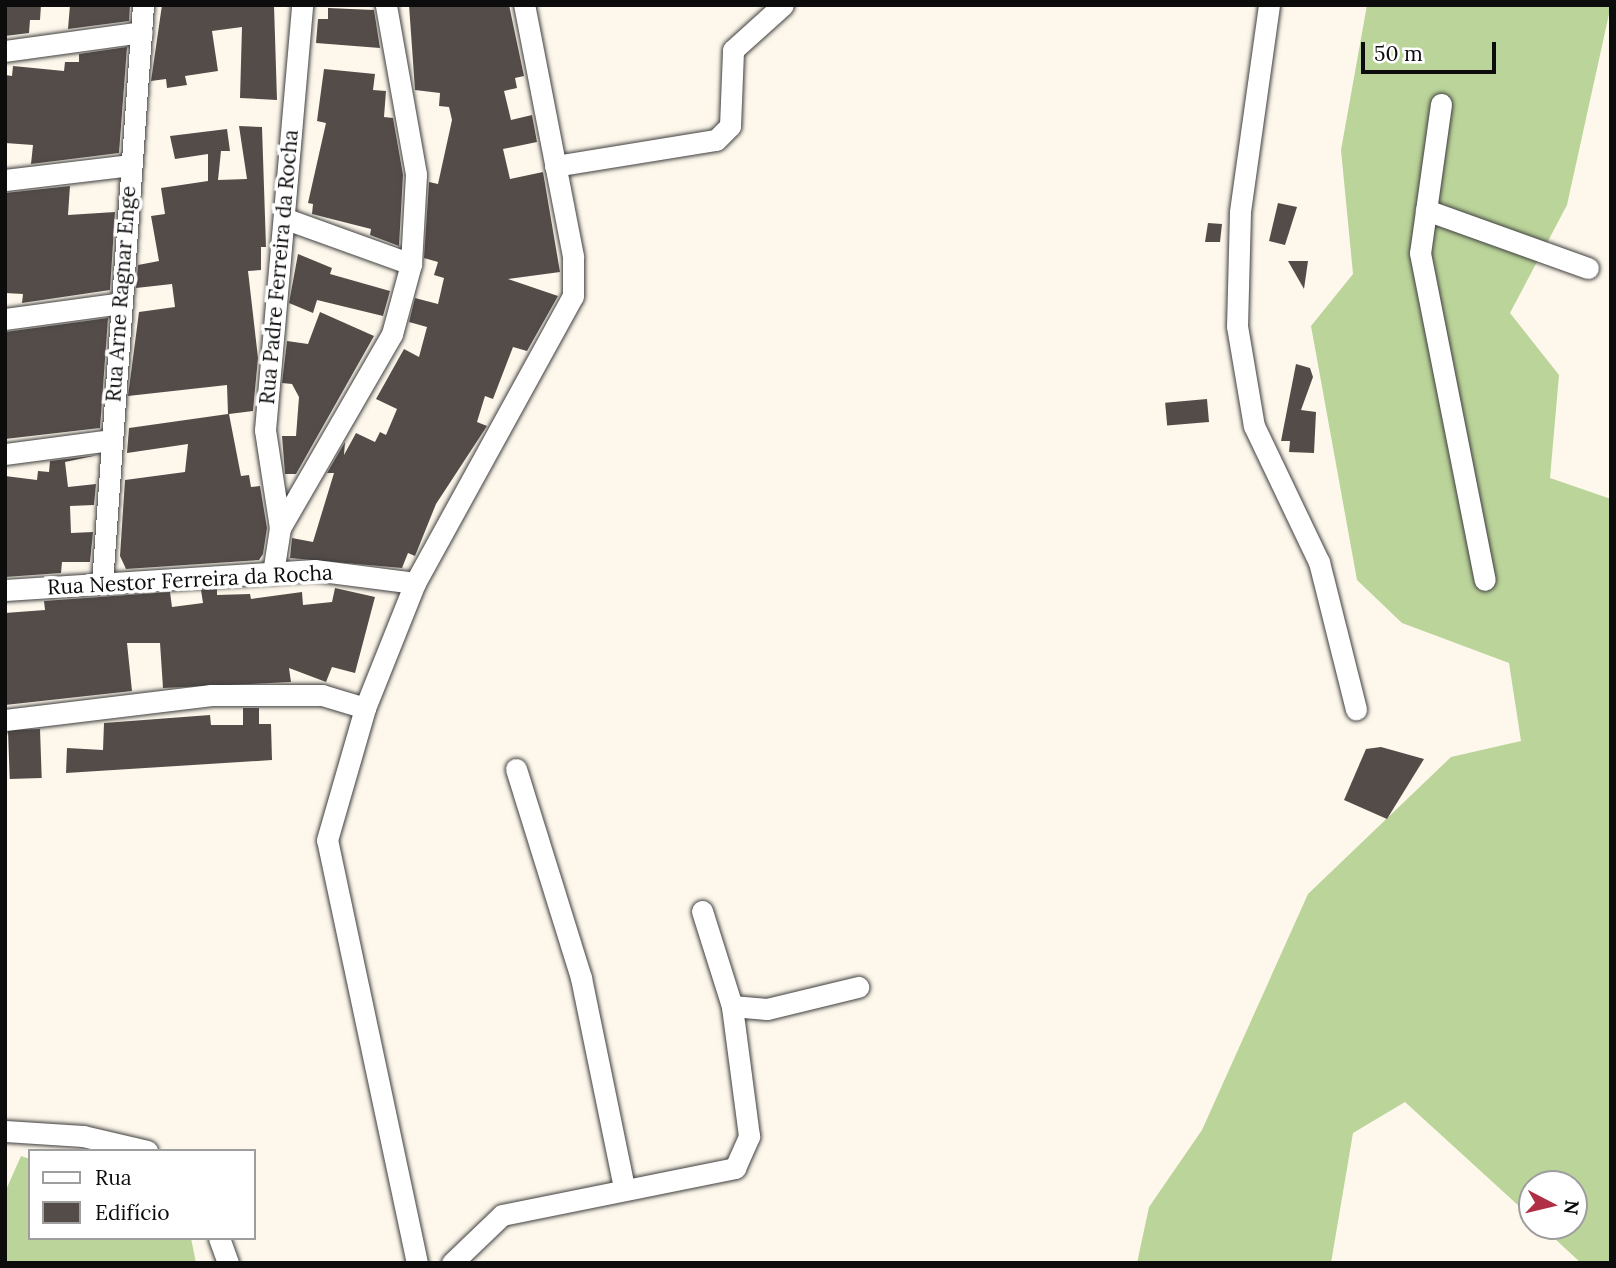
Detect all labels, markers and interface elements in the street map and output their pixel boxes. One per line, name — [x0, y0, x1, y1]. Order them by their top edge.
scale bar — [1364, 28, 1499, 72]
text: 50 m — [1374, 40, 1423, 67]
street label: Rua Padre Ferreira da Rocha — [254, 128, 304, 406]
street label: Rua Arne Ragnar Enge — [101, 185, 141, 403]
street label: Rua Nestor Ferreira da Rocha — [47, 560, 333, 600]
legend — [28, 1149, 256, 1240]
text: Rua — [95, 1164, 132, 1191]
north arrow — [1518, 1170, 1588, 1240]
text: Edifício — [95, 1199, 170, 1226]
text: N — [1559, 1199, 1585, 1216]

